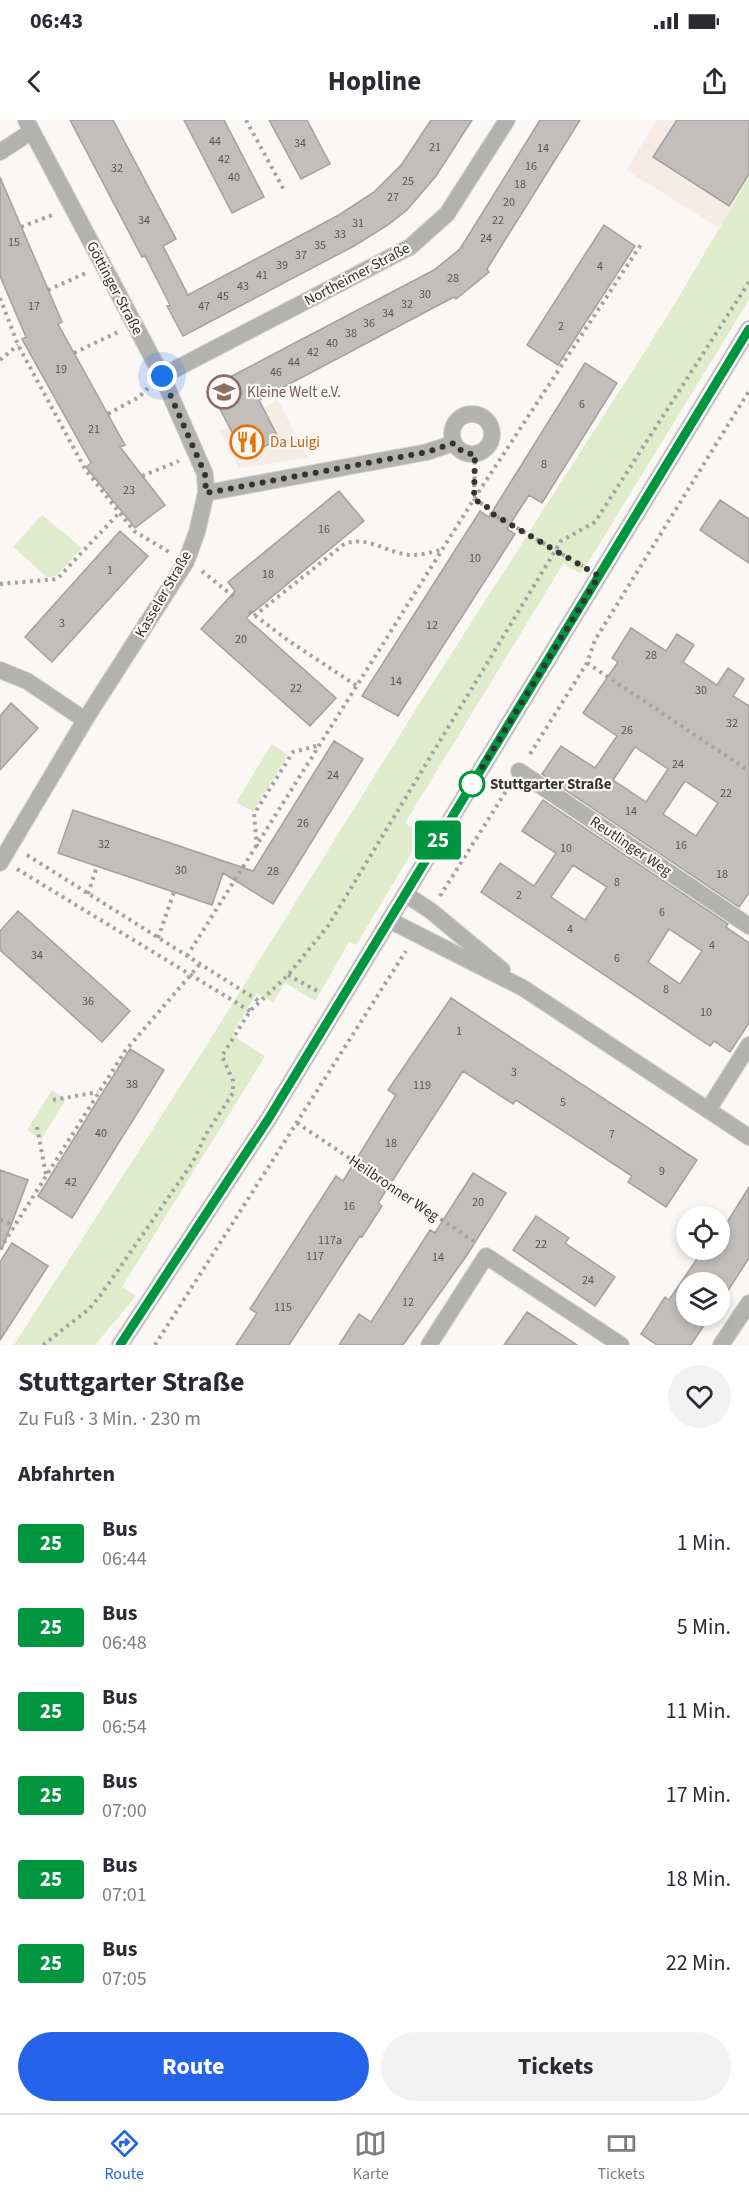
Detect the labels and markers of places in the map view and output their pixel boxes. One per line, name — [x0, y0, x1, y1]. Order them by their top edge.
school or university icon: Kleine Welt e.V. — [206, 374, 242, 410]
place label: Kleine Welt e.V. — [247, 382, 341, 403]
restaurant icon: Da Luigi — [229, 424, 265, 460]
place label: Da Luigi — [270, 432, 320, 453]
marker: Stuttgarter Straße — [459, 771, 485, 797]
place label: Stuttgarter Straße — [490, 774, 612, 795]

